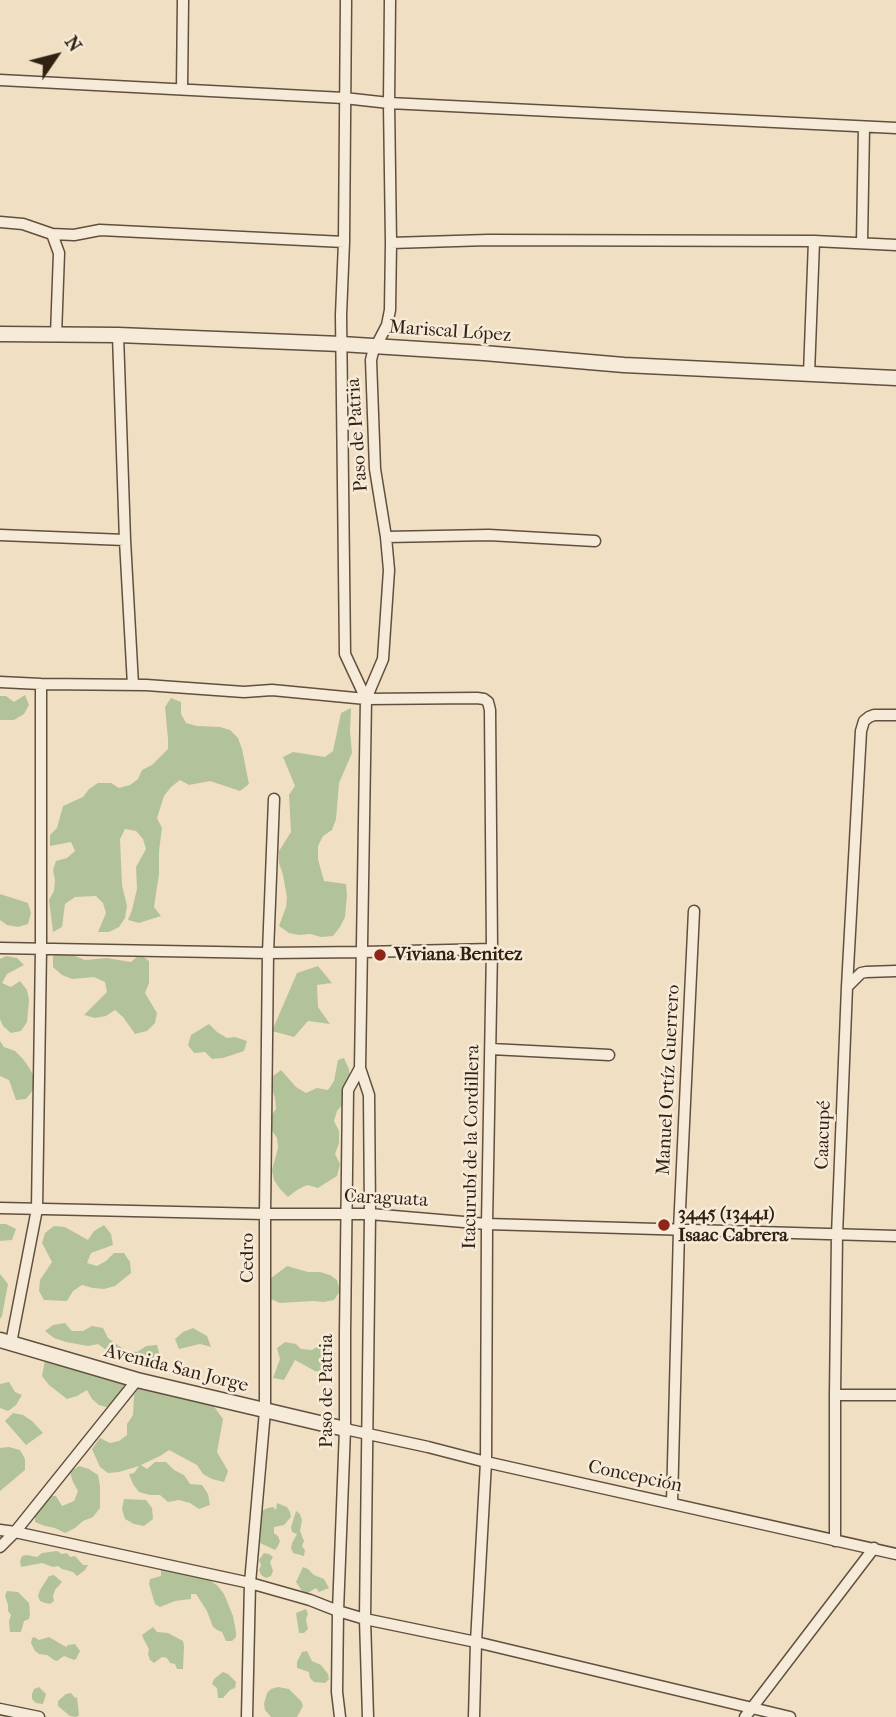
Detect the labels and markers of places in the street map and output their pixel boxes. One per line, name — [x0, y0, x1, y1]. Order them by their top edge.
place label: Viviana Benitez — [394, 944, 522, 966]
marker: Viviana Benitez — [372, 947, 388, 963]
place label: 3445 (13441) Isaac Cabrera — [678, 1203, 788, 1247]
marker: 3445 (13441) Isaac Cabrera — [656, 1217, 672, 1233]

